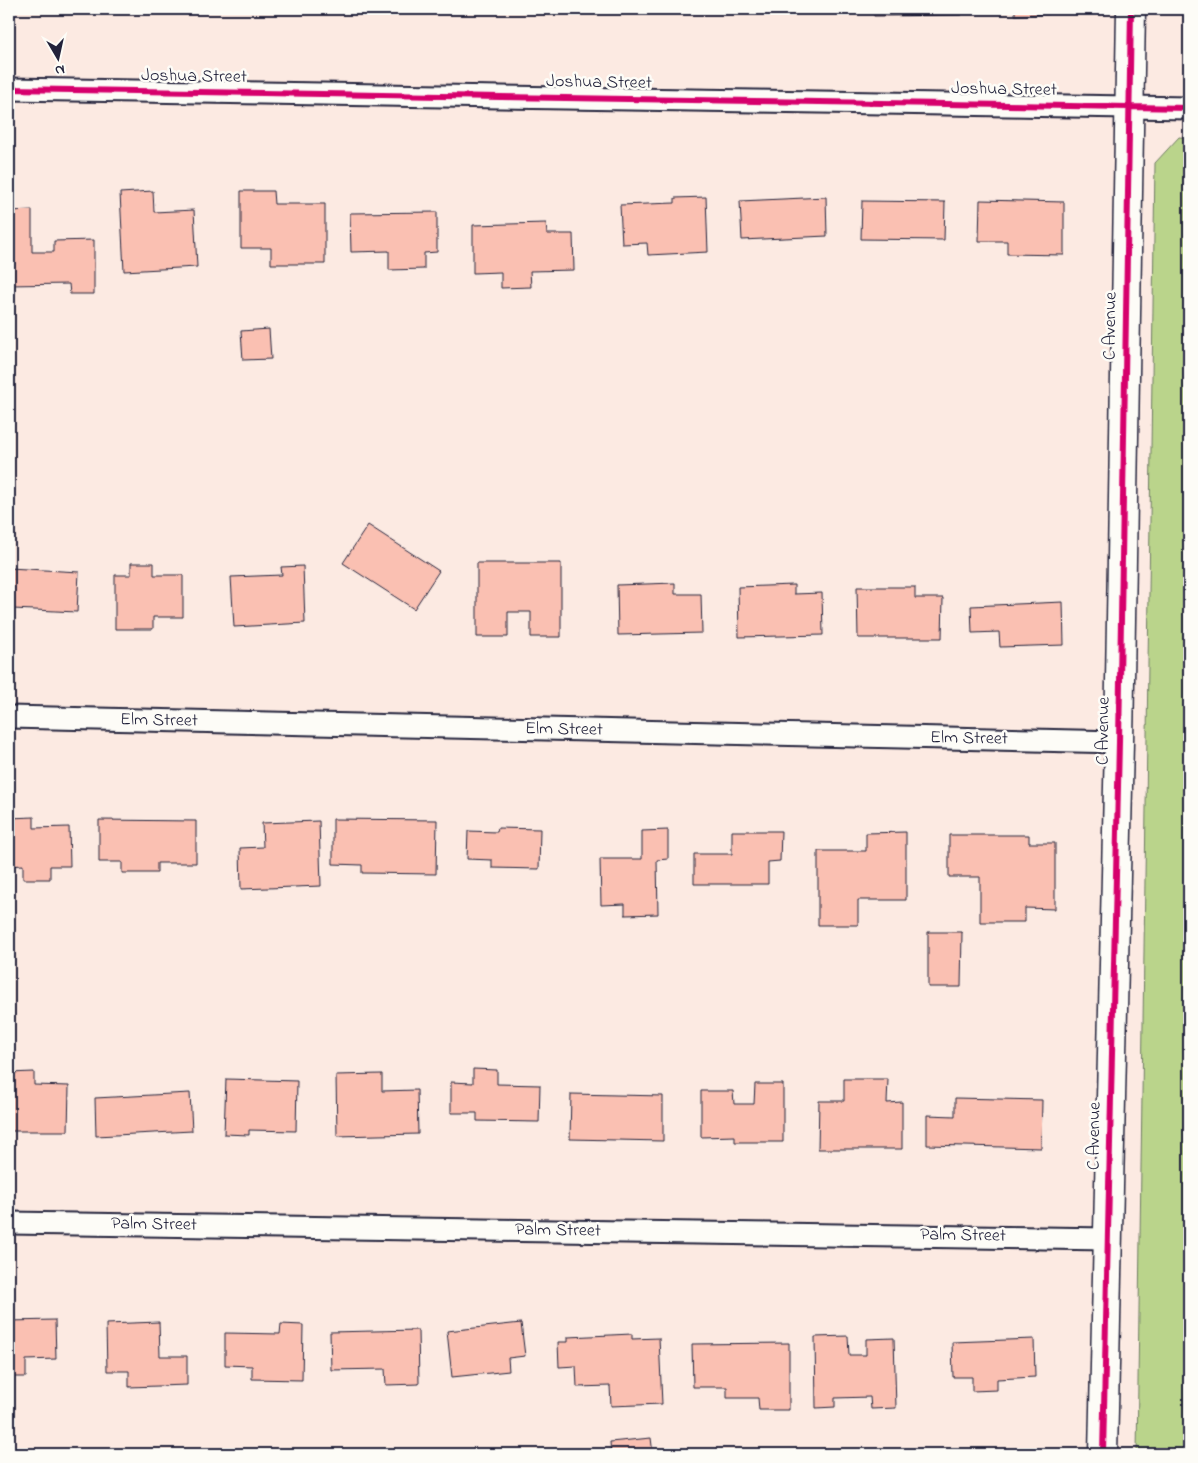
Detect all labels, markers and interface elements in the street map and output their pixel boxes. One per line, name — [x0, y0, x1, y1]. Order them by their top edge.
north arrow — [32, 32, 82, 82]
text: N — [53, 58, 66, 80]
street label: Joshua Street — [141, 63, 247, 91]
street label: Joshua Street — [546, 69, 652, 97]
street label: Joshua Street — [951, 76, 1057, 104]
street label: C Avenue — [1097, 291, 1125, 360]
street label: C Avenue — [1090, 696, 1118, 765]
street label: Elm Street — [120, 707, 198, 735]
street label: Elm Street — [525, 716, 603, 744]
street label: Elm Street — [930, 725, 1008, 753]
street label: C Avenue — [1081, 1101, 1109, 1170]
street label: Palm Street — [111, 1211, 197, 1239]
street label: Palm Street — [515, 1217, 601, 1245]
street label: Palm Street — [920, 1222, 1006, 1250]

